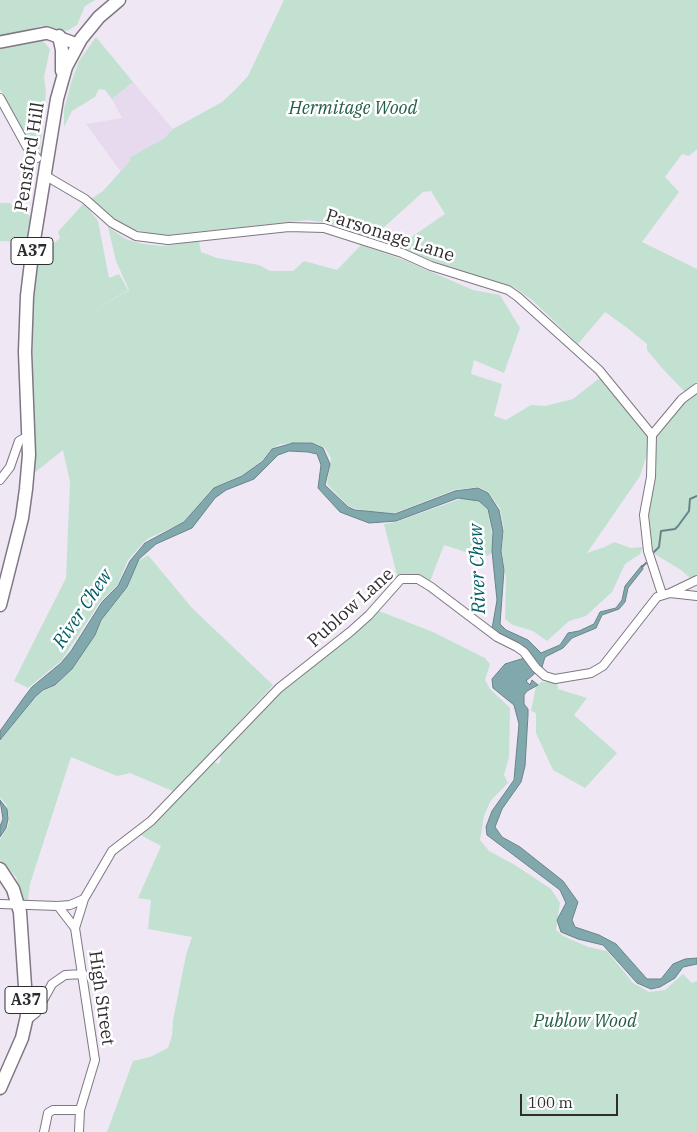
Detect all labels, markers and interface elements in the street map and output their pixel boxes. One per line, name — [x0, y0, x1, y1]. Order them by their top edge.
park label: Hermitage Wood — [289, 98, 417, 120]
street label: Pensford Hill — [11, 101, 49, 213]
street label: Parsonage Lane — [323, 205, 457, 267]
road number: A37 — [11, 238, 53, 264]
water label: River Chew — [465, 524, 491, 614]
street label: Publow Lane — [303, 564, 399, 652]
water label: River Chew — [48, 565, 118, 653]
street label: High Street — [84, 949, 118, 1047]
road number: A37 — [5, 986, 47, 1014]
park label: Publow Wood — [533, 1011, 637, 1033]
scale bar — [522, 1084, 620, 1116]
text: 100 m — [528, 1093, 573, 1112]

